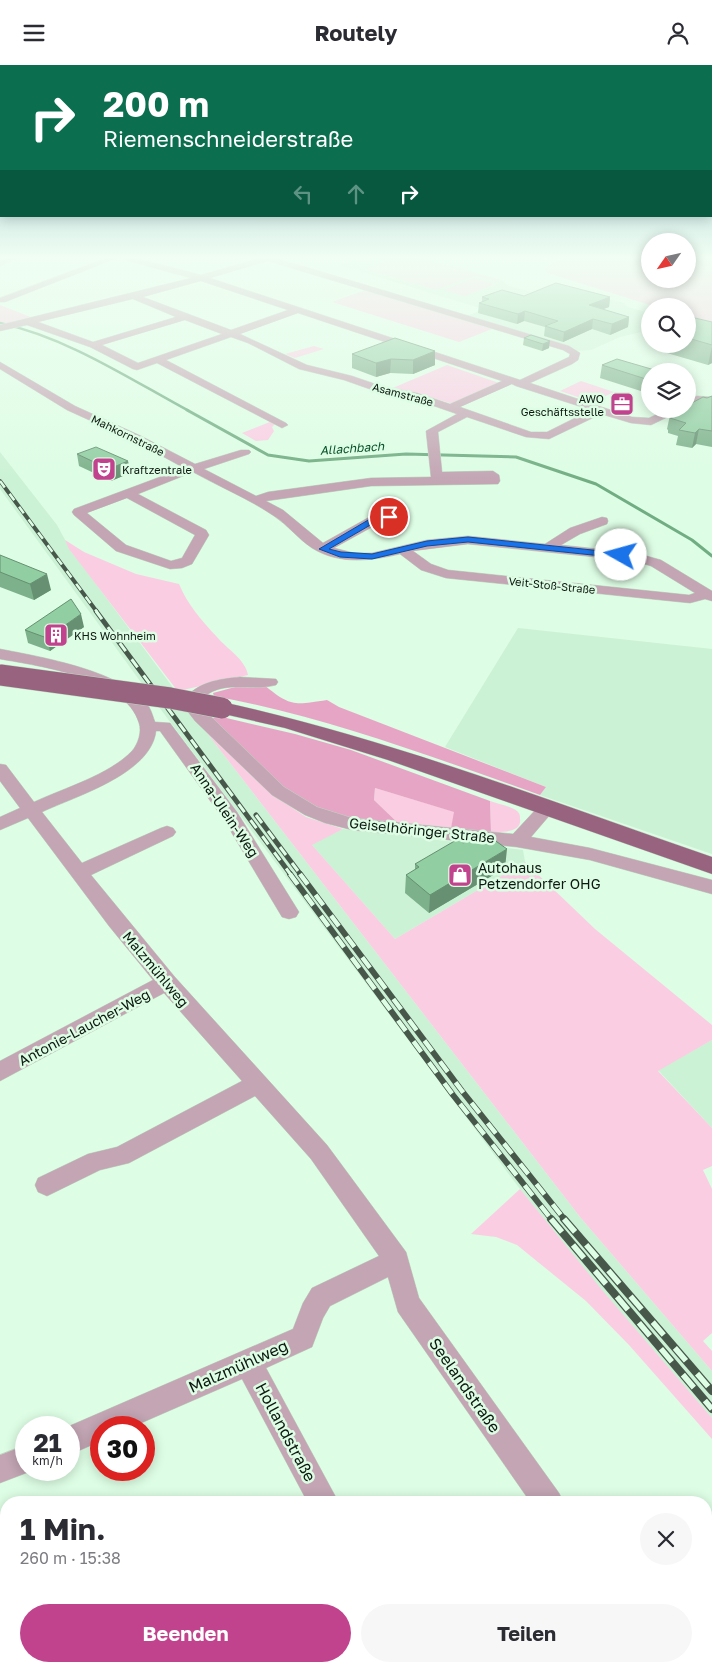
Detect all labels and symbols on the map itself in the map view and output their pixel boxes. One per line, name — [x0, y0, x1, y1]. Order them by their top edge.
north arrow — [641, 233, 696, 287]
street label: Asamstraße — [371, 380, 435, 408]
office icon: AWO Geschäftsstelle — [609, 391, 635, 417]
place label: AWO Geschäftsstelle — [521, 392, 604, 418]
street label: Mahkornstraße — [89, 412, 167, 458]
water label: Allachbach — [319, 438, 385, 458]
theatre icon: Kraftzentrale — [91, 456, 117, 482]
place label: Kraftzentrale — [122, 463, 192, 476]
pin — [368, 496, 410, 538]
position arrow — [594, 528, 646, 580]
street label: Veit-Stoß-Straße — [508, 574, 596, 596]
building icon: KHS Wohnheim — [43, 622, 69, 648]
place label: KHS Wohnheim — [74, 629, 156, 642]
street label: Anna-Ulein-Weg — [187, 760, 263, 860]
street label: Geiselhöringer Straße — [348, 814, 496, 846]
place label: Autohaus Petzendorfer OHG — [478, 859, 601, 892]
shop icon: Autohaus Petzendorfer OHG — [447, 862, 473, 888]
street label: Malzmühlweg — [119, 928, 193, 1010]
street label: Antonie-Laucher-Weg — [16, 985, 152, 1069]
street label: Seelandstraße — [425, 1334, 505, 1436]
street label: Malzmühlweg — [185, 1335, 291, 1397]
street label: Hollandstraße — [252, 1379, 320, 1485]
speed limit sign: 30 — [90, 1416, 155, 1481]

